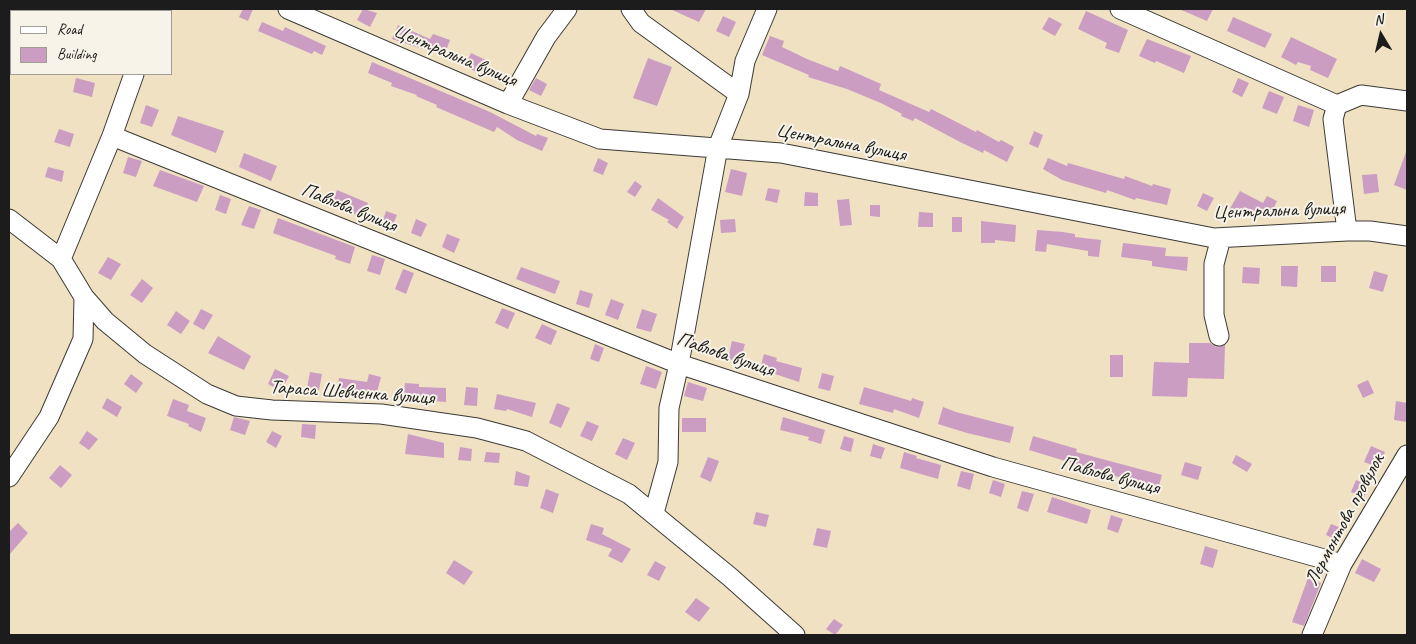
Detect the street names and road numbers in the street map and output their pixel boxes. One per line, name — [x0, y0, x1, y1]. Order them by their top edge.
street label: Центральна вулиця — [390, 19, 520, 93]
street label: Центральна вулиця — [774, 119, 908, 167]
street label: Павлова вулиця — [298, 178, 400, 238]
street label: Центральна вулиця — [1213, 197, 1345, 225]
street label: Павлова вулиця — [673, 327, 777, 383]
street label: Тараса Шевченка вулиця — [269, 375, 435, 411]
street label: Лермонтова провулок — [1300, 450, 1390, 590]
street label: Павлова вулиця — [1058, 451, 1162, 501]

